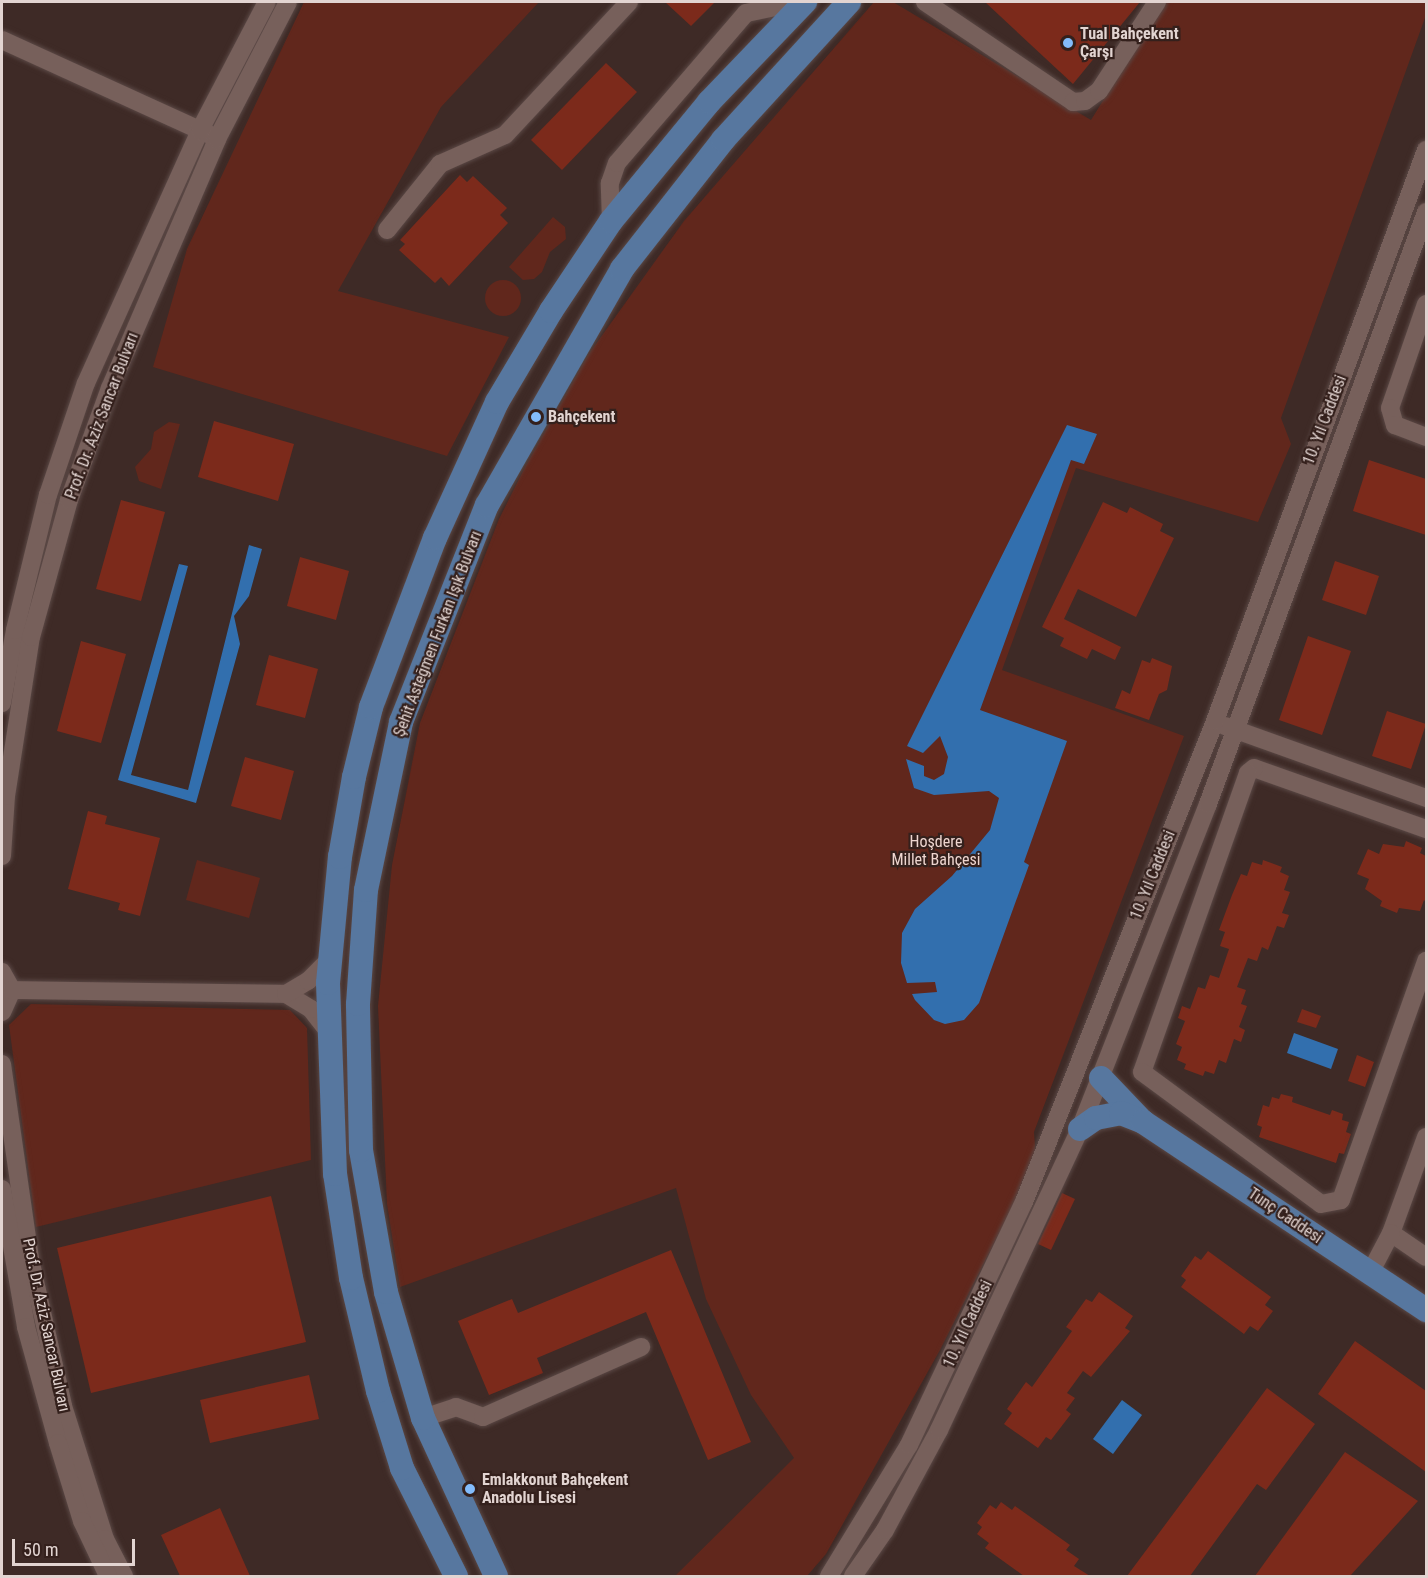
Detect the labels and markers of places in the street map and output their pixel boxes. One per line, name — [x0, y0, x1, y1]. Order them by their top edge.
place label: Tual Bahçekent Çarşı — [1080, 24, 1179, 62]
marker: Tual Bahçekent Çarşı — [1061, 36, 1075, 50]
place label: Bahçekent — [548, 407, 615, 427]
marker: Bahçekent — [529, 410, 543, 424]
place label: Emlakkonut Bahçekent Anadolu Lisesi — [482, 1470, 628, 1508]
marker: Emlakkonut Bahçekent Anadolu Lisesi — [463, 1482, 477, 1496]

